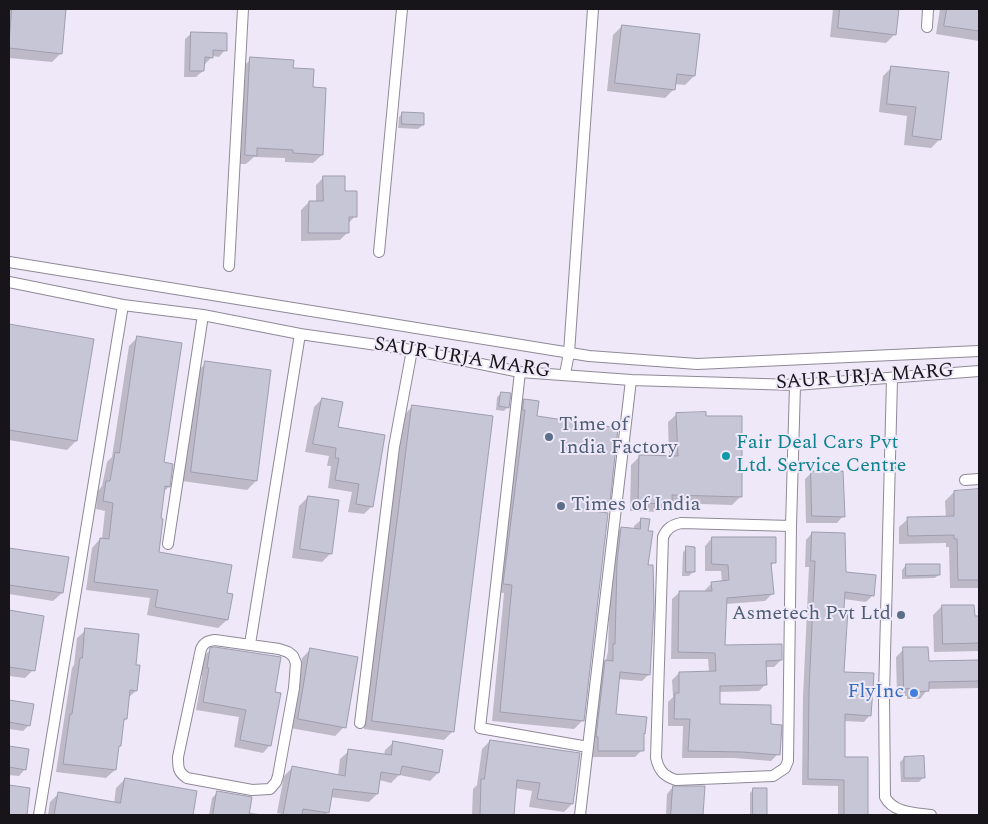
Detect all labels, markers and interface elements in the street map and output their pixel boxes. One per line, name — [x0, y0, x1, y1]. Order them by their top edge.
street label: SAUR URJA MARG — [372, 333, 552, 385]
street label: SAUR URJA MARG — [775, 360, 955, 396]
place label: Time of India Factory — [559, 414, 677, 461]
marker: Time of India Factory — [543, 431, 555, 443]
place label: Fair Deal Cars Pvt Ltd. Service Centre — [736, 432, 906, 479]
marker: Fair Deal Cars Pvt Ltd. Service Centre — [720, 450, 732, 462]
place label: Times of India — [571, 494, 701, 518]
marker: Times of India — [555, 500, 567, 512]
place label: Asmetech Pvt Ltd — [732, 603, 891, 627]
marker: Asmetech Pvt Ltd — [895, 609, 907, 621]
place label: FlyInc — [848, 681, 904, 705]
marker: FlyInc — [908, 687, 920, 699]

